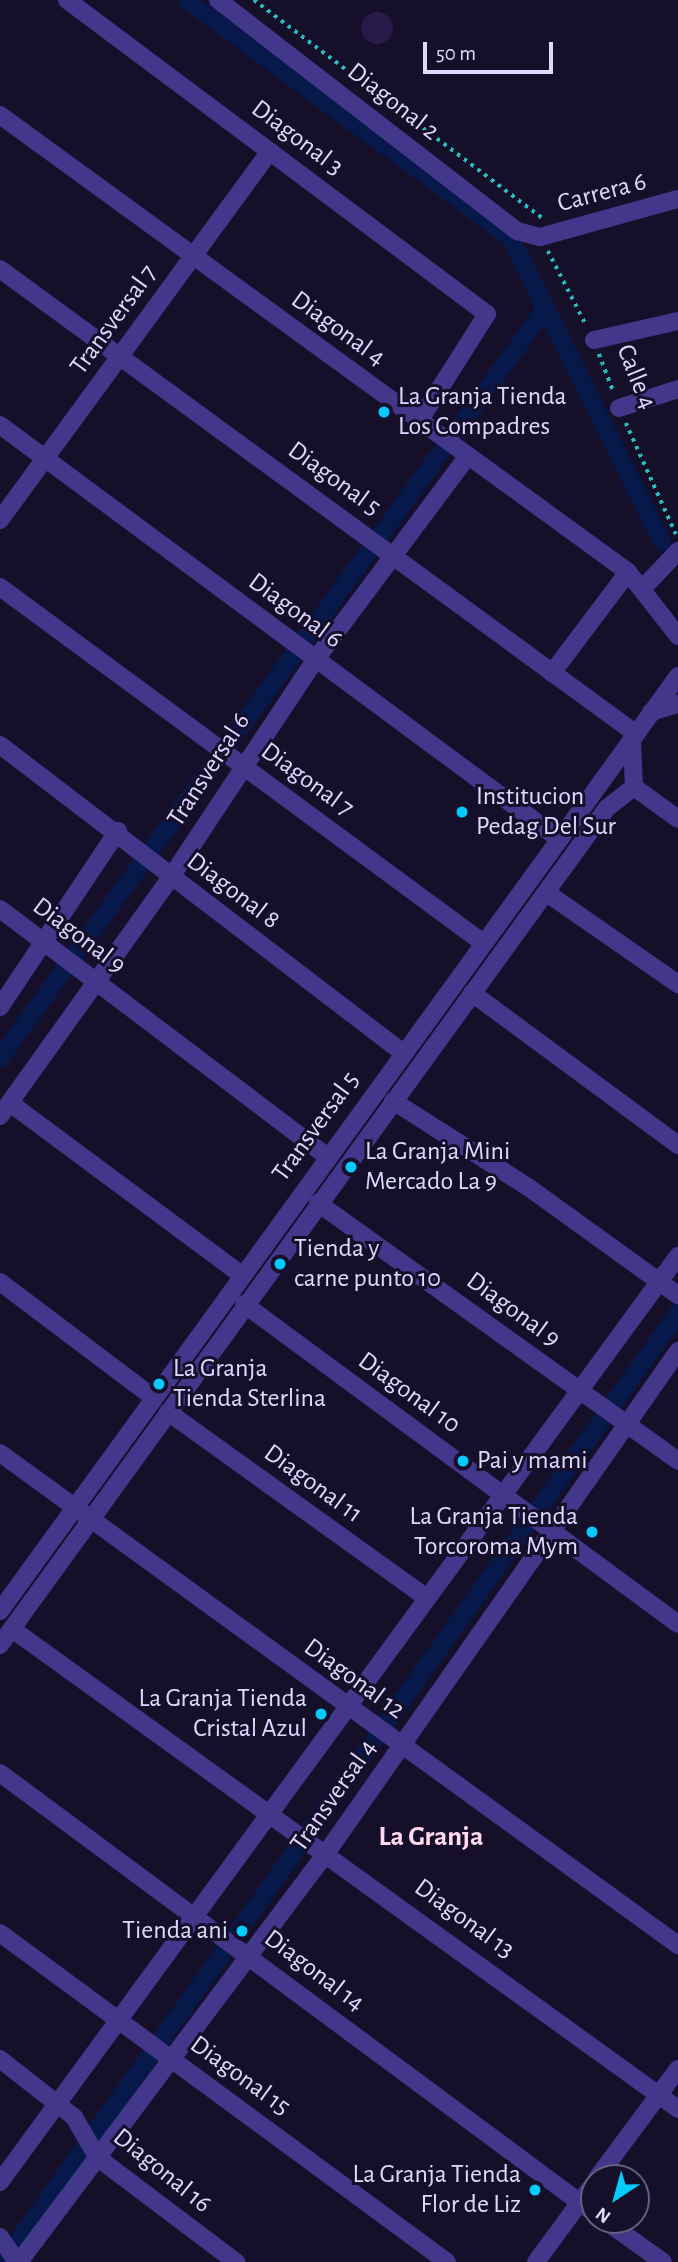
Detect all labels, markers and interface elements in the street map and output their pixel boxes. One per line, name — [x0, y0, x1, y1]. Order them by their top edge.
scale bar — [426, 28, 556, 72]
text: 50 m — [436, 43, 476, 64]
street label: Diagonal 2 — [341, 56, 445, 148]
street label: Diagonal 3 — [245, 93, 349, 183]
street label: Carrera 6 — [554, 166, 650, 220]
street label: Transversal 7 — [64, 259, 164, 381]
street label: Diagonal 4 — [285, 284, 391, 374]
street label: Calle 4 — [609, 340, 663, 414]
place label: La Granja Tienda Los Compadres — [398, 381, 567, 442]
marker: La Granja Tienda Los Compadres — [376, 404, 392, 420]
street label: Diagonal 5 — [281, 435, 387, 523]
street label: Diagonal 6 — [242, 566, 348, 656]
street label: Transversal 6 — [161, 707, 257, 833]
street label: Diagonal 7 — [254, 736, 360, 824]
place label: Institucion Pedag Del Sur — [476, 781, 616, 842]
marker: Institucion Pedag Del Sur — [454, 804, 470, 820]
street label: Diagonal 8 — [180, 846, 286, 936]
street label: Diagonal 9 — [26, 891, 132, 981]
street label: Transversal 5 — [266, 1066, 366, 1188]
place label: La Granja Mini Mercado La 9 — [365, 1136, 510, 1198]
marker: La Granja Mini Mercado La 9 — [343, 1159, 359, 1175]
place label: Tienda y carne punto 10 — [294, 1233, 441, 1294]
marker: Tienda y carne punto 10 — [272, 1256, 288, 1272]
street label: Diagonal 9 — [460, 1265, 566, 1355]
street label: Diagonal 10 — [352, 1345, 466, 1441]
place label: La Granja Tienda Sterlina — [173, 1353, 326, 1414]
marker: La Granja Tienda Sterlina — [151, 1376, 167, 1392]
street label: Diagonal 11 — [258, 1438, 368, 1530]
place label: Pai y mami — [477, 1445, 587, 1477]
marker: Pai y mami — [455, 1453, 471, 1469]
place label: La Granja Tienda Torcoroma Mym — [409, 1501, 578, 1562]
marker: La Granja Tienda Torcoroma Mym — [584, 1524, 600, 1540]
street label: Diagonal 12 — [297, 1632, 411, 1726]
place label: La Granja Tienda Cristal Azul — [138, 1683, 307, 1744]
marker: La Granja Tienda Cristal Azul — [313, 1706, 329, 1722]
street label: Transversal 4 — [284, 1734, 384, 1858]
district label: La Granja — [378, 1820, 484, 1854]
street label: Diagonal 13 — [408, 1872, 520, 1966]
place label: Tienda ani — [122, 1915, 228, 1947]
marker: Tienda ani — [234, 1923, 250, 1939]
street label: Diagonal 14 — [258, 1923, 370, 2019]
street label: Diagonal 15 — [184, 2029, 296, 2123]
street label: Diagonal 16 — [106, 2122, 218, 2220]
place label: La Granja Tienda Flor de Liz — [352, 2159, 521, 2220]
north arrow — [580, 2164, 650, 2234]
marker: La Granja Tienda Flor de Liz — [527, 2182, 543, 2198]
text: N — [593, 2203, 614, 2226]

